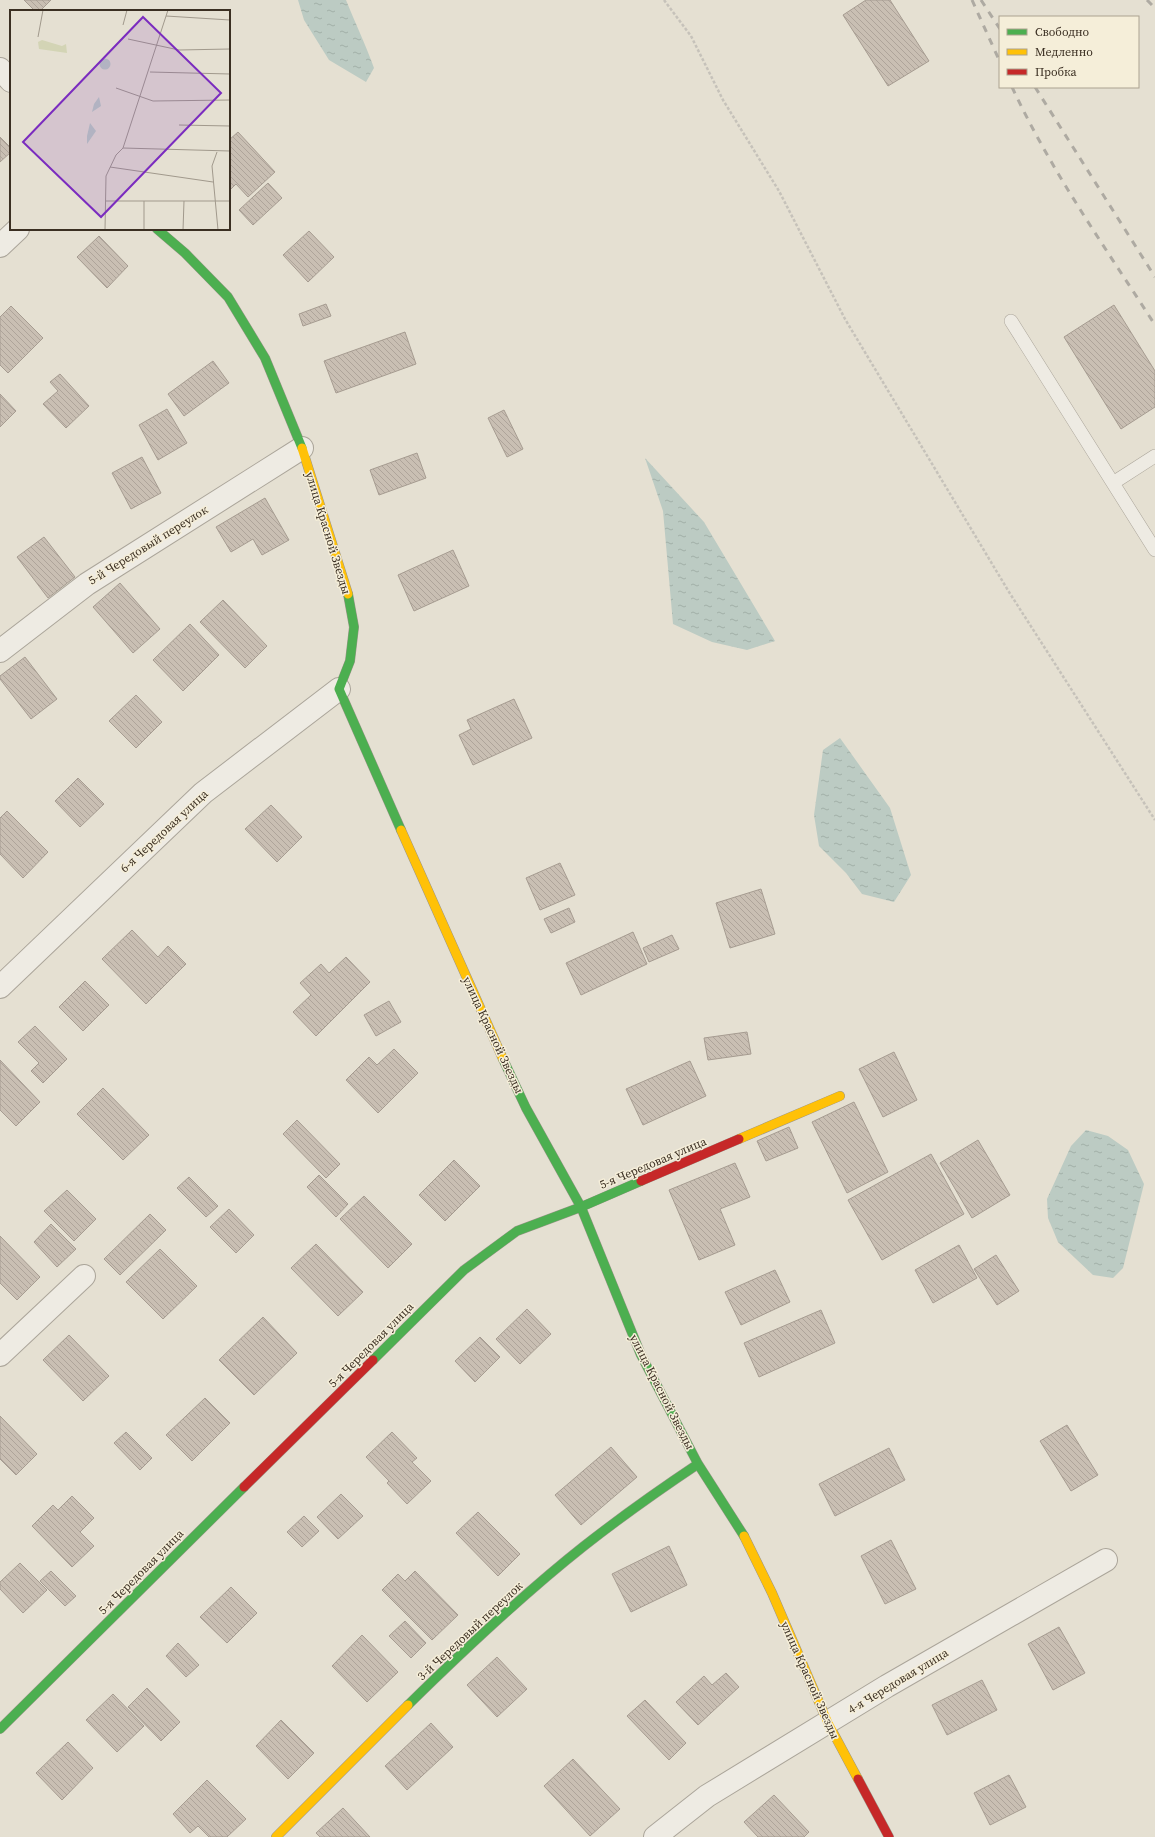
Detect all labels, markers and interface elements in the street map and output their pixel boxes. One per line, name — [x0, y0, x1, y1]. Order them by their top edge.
inset map — [10, 10, 230, 230]
legend — [999, 16, 1139, 88]
text: Свободно — [1035, 24, 1090, 40]
text: Медленно — [1035, 44, 1093, 60]
text: Пробка — [1035, 64, 1078, 80]
street label: улица Красной Звезды — [302, 470, 354, 596]
street label: 5-й Чередовый переулок — [85, 501, 211, 588]
street label: 6-я Чередовая улица — [117, 785, 212, 876]
street label: улица Красной Звезды — [459, 974, 527, 1096]
street label: 5-я Чередовая улица — [597, 1133, 710, 1193]
street label: 5-я Чередовая улица — [325, 1298, 418, 1391]
street label: улица Красной Звезды — [626, 1332, 698, 1452]
street label: 5-я Чередовая улица — [95, 1525, 188, 1618]
street label: 3-й Чередовый переулок — [414, 1578, 526, 1684]
street label: улица Красной Звезды — [777, 1619, 843, 1741]
street label: 4-я Чередовая улица — [845, 1644, 952, 1717]

